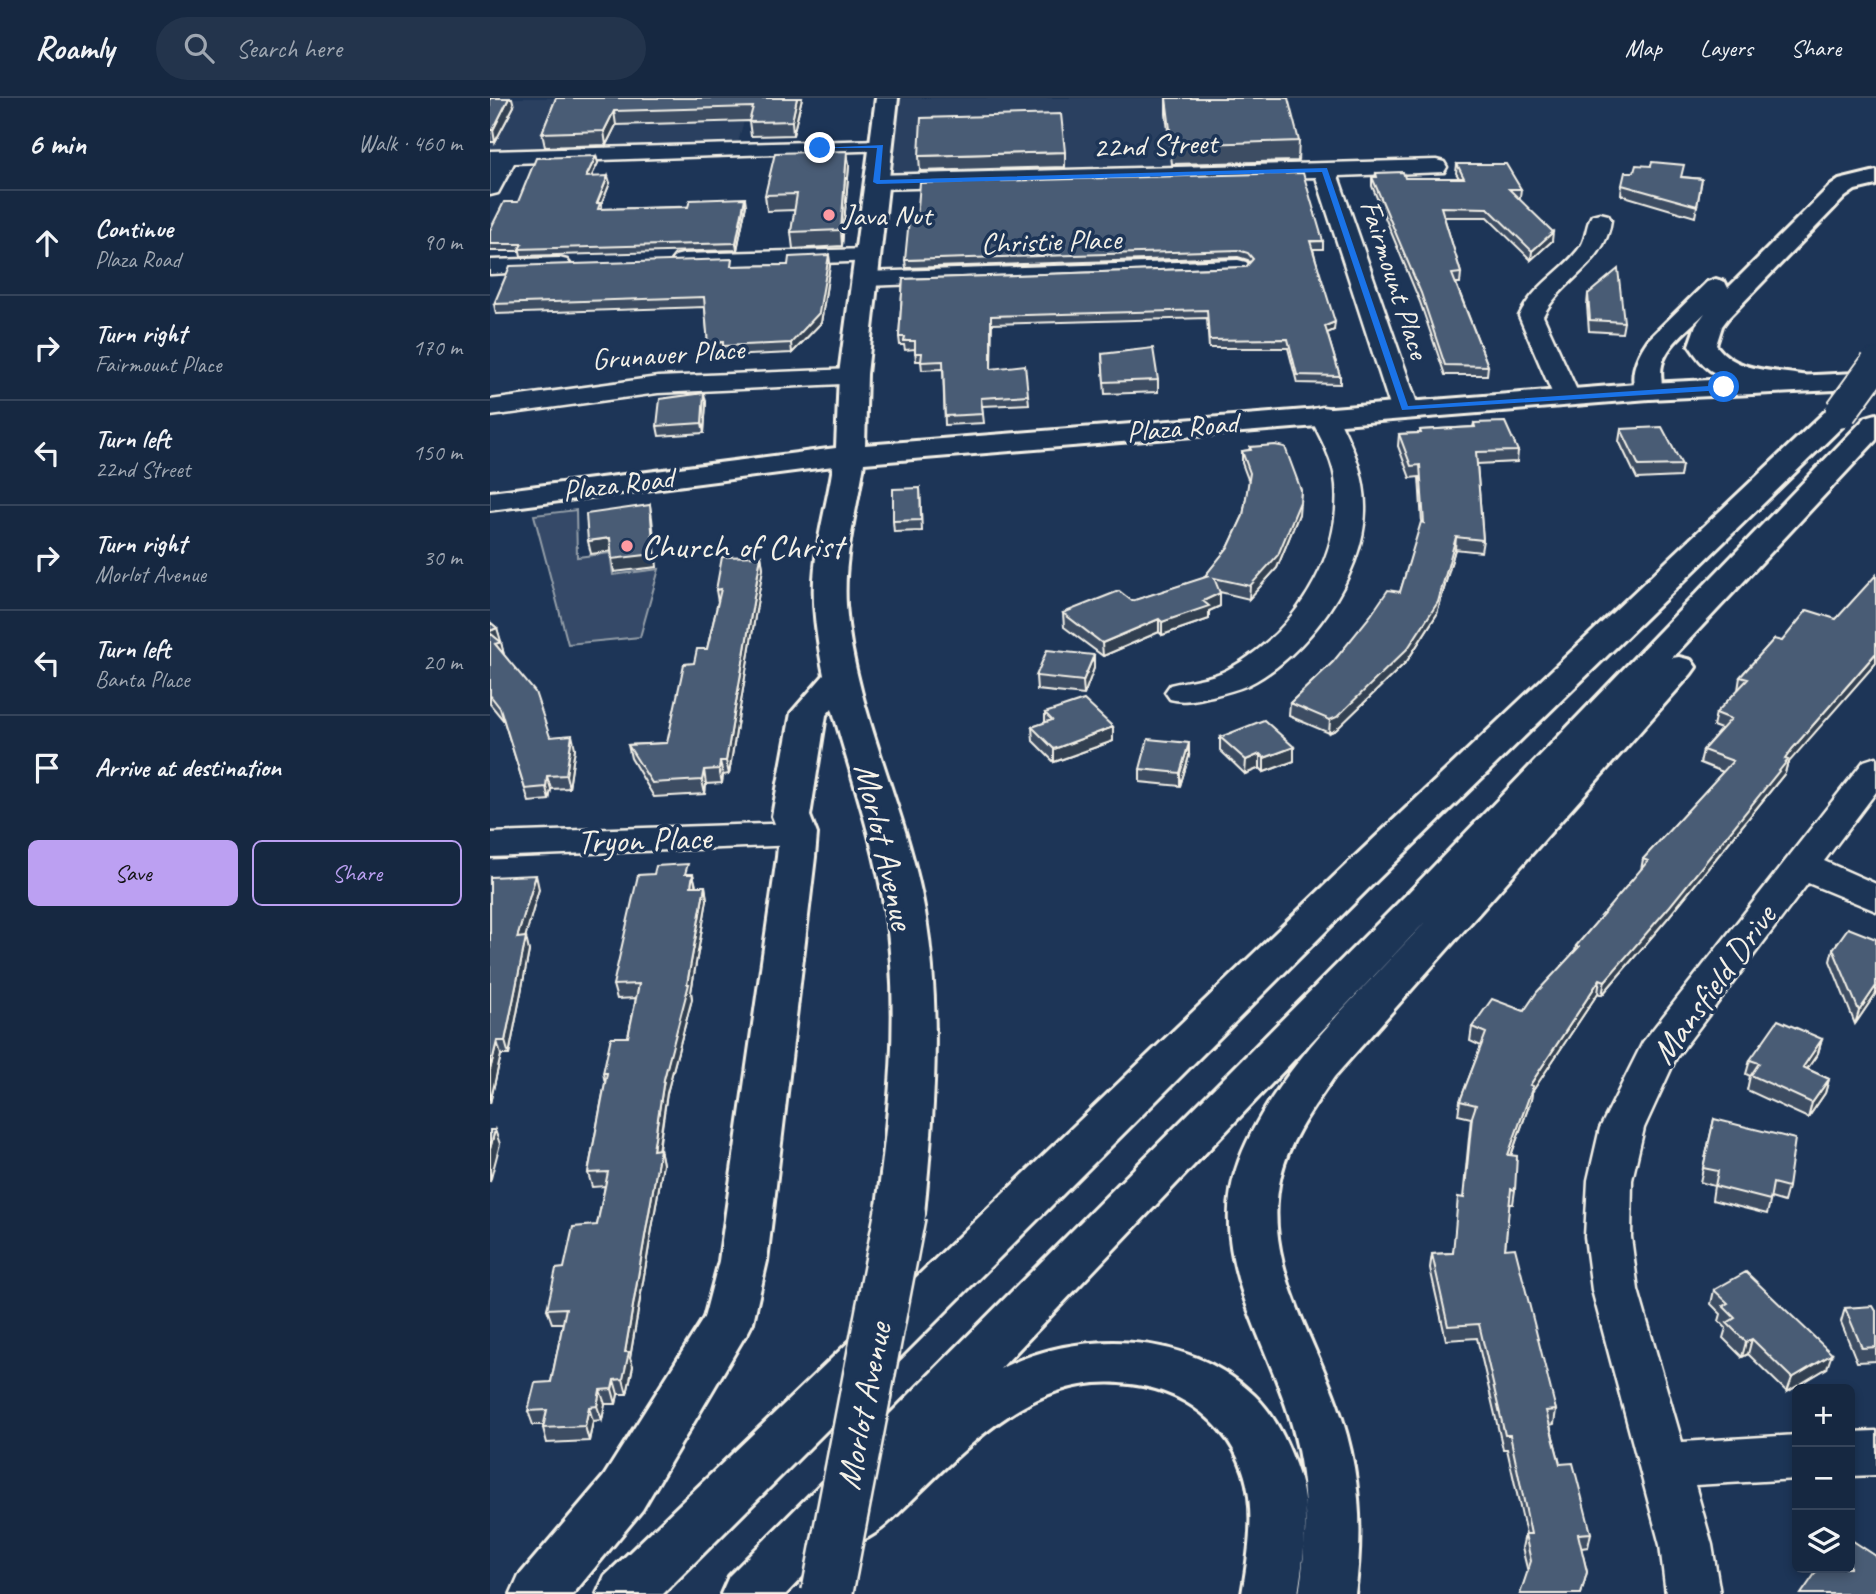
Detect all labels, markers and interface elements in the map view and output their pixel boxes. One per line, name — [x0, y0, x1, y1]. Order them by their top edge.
search box — [156, 17, 646, 80]
text: Roamly — [35, 27, 114, 69]
icon: search — [180, 29, 218, 67]
text: Search here — [236, 32, 342, 65]
text: Map — [1625, 33, 1662, 63]
text: Layers — [1700, 33, 1753, 63]
text: Share — [1791, 33, 1841, 63]
street label: 22nd Street — [1092, 124, 1221, 166]
text: 6 min — [28, 125, 86, 163]
text: Walk · 460 m — [358, 129, 462, 158]
route end — [804, 132, 835, 163]
street label: Fairmount Place — [1351, 195, 1439, 365]
place label: Java Nut — [841, 196, 935, 234]
marker: Java Nut — [821, 207, 837, 223]
text: Continue — [95, 212, 173, 245]
street label: Christie Place — [980, 219, 1124, 262]
icon: ahead — [28, 224, 66, 262]
text: 90 m — [423, 228, 462, 257]
text: Plaza Road — [95, 245, 181, 274]
text: Turn right — [95, 317, 186, 350]
icon: right — [28, 329, 66, 367]
street label: Grunauer Place — [591, 330, 748, 378]
text: 170 m — [413, 333, 462, 362]
text: Fairmount Place — [95, 350, 221, 379]
route start — [1708, 371, 1739, 402]
street label: Plaza Road — [1125, 403, 1243, 451]
text: Turn left — [95, 422, 170, 455]
icon: left — [28, 434, 66, 472]
text: 150 m — [413, 438, 462, 467]
text: 22nd Street — [95, 455, 190, 484]
street label: Plaza Road — [560, 458, 680, 510]
place label: Church of Christ — [641, 524, 848, 569]
text: Turn right — [95, 527, 186, 560]
marker: Church of Christ — [619, 538, 635, 554]
icon: right — [28, 539, 66, 577]
text: 30 m — [423, 543, 462, 572]
text: Morlot Avenue — [95, 560, 206, 589]
text: Turn left — [95, 632, 170, 665]
icon: left — [28, 644, 66, 682]
text: 20 m — [423, 648, 462, 677]
text: Banta Place — [95, 665, 190, 694]
icon: arrive — [28, 749, 66, 787]
text: Arrive at destination — [95, 751, 281, 784]
street label: Morlot Avenue — [844, 759, 926, 936]
street label: Tryon Place — [576, 815, 715, 864]
button: Save — [28, 840, 238, 906]
button: Share — [252, 840, 462, 906]
street label: Mansfield Drive — [1641, 894, 1788, 1073]
street label: Morlot Avenue — [825, 1316, 902, 1493]
map controls — [1792, 1384, 1855, 1573]
button: + — [1792, 1384, 1855, 1447]
button: − — [1792, 1447, 1855, 1510]
button: layers — [1792, 1510, 1855, 1573]

